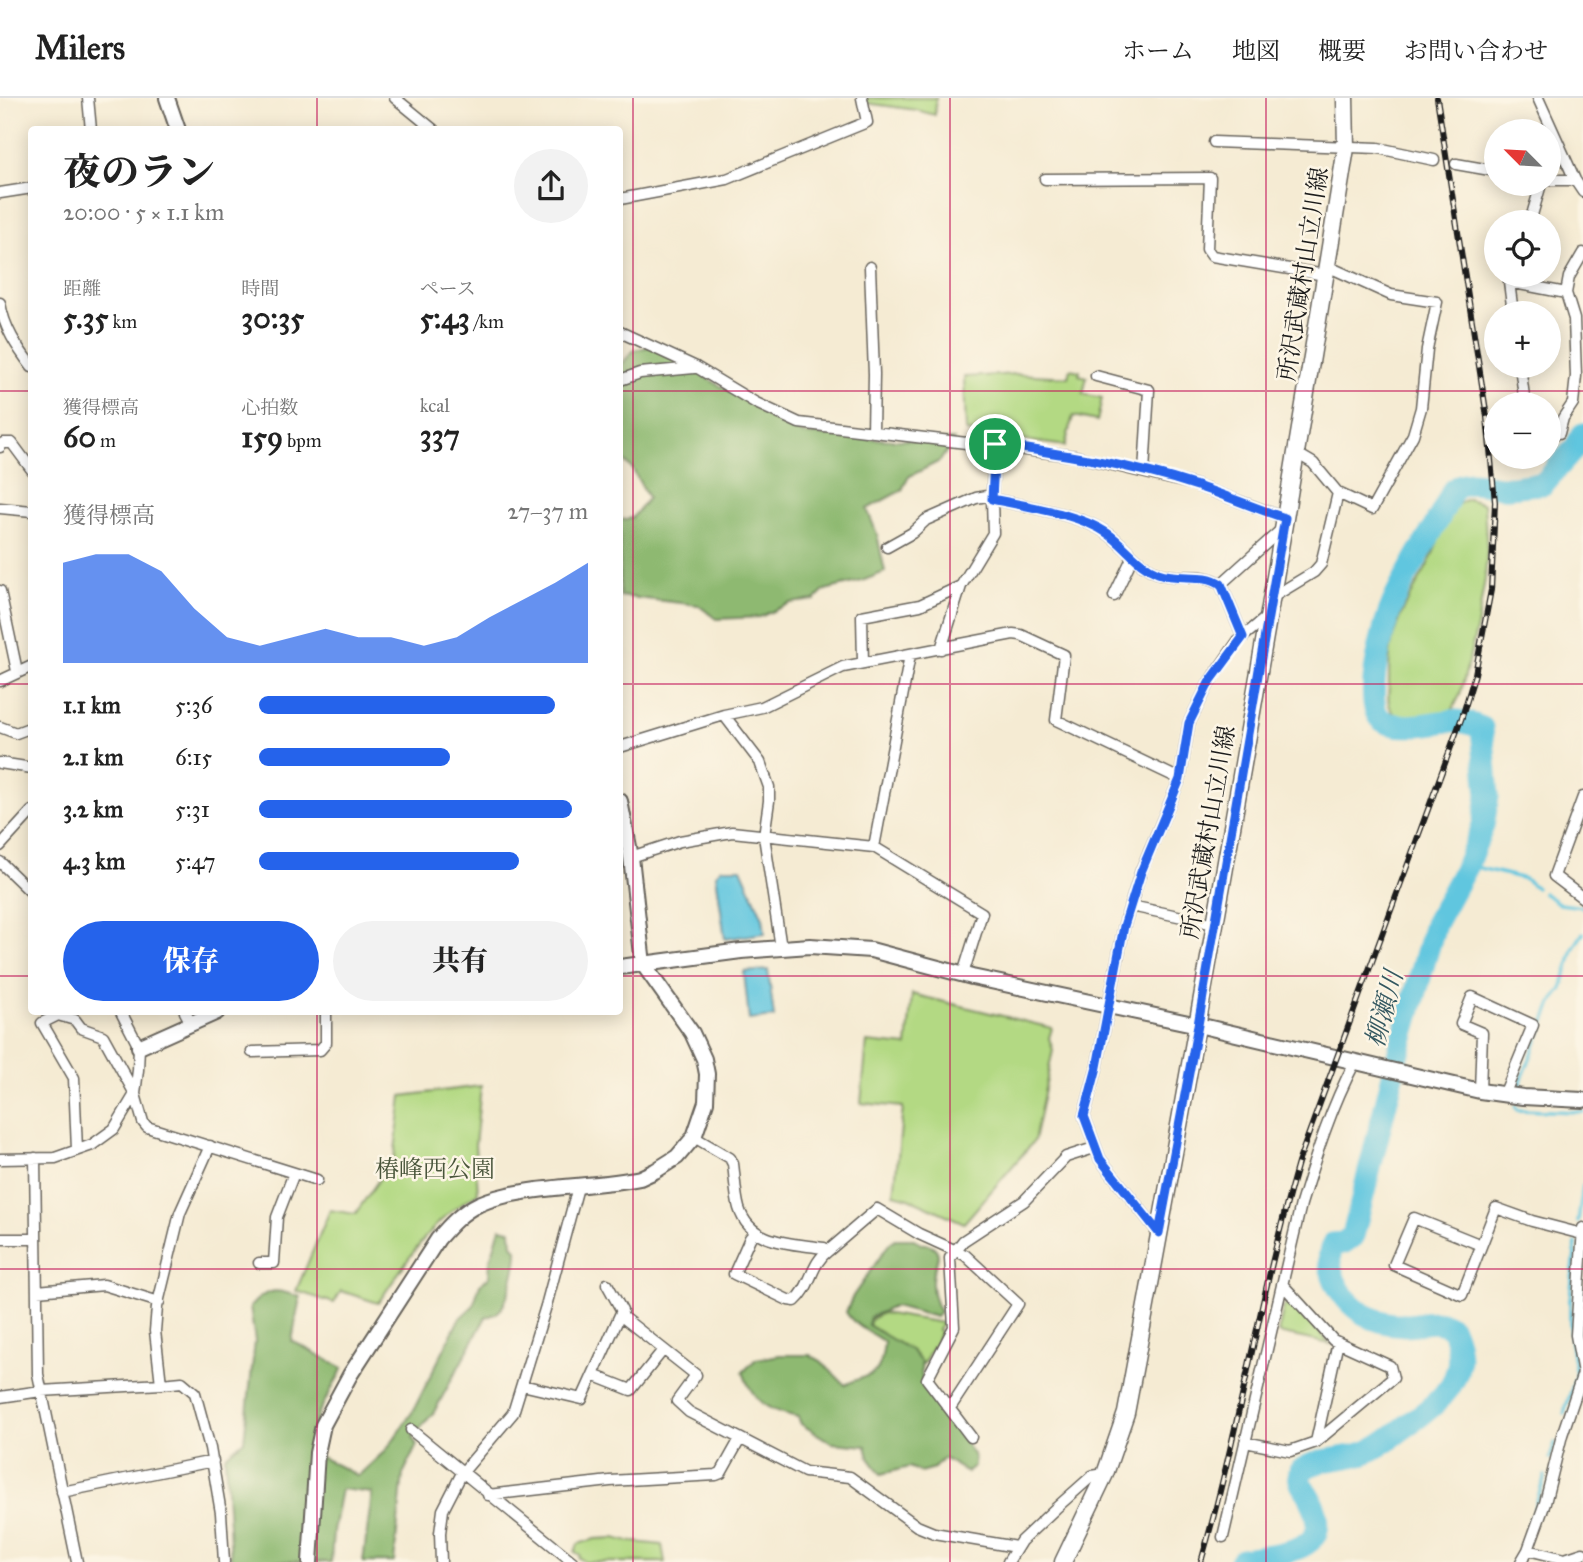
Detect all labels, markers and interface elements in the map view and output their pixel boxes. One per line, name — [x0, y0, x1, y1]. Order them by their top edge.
text: Milers — [35, 28, 125, 68]
text: ホーム — [1122, 36, 1194, 66]
text: 地図 — [1232, 36, 1280, 66]
text: 概要 — [1318, 36, 1366, 66]
text: お問い合わせ — [1404, 36, 1548, 66]
north arrow — [1484, 119, 1561, 196]
map controls — [1484, 119, 1561, 469]
text: 夜のラン — [63, 149, 215, 195]
button: share — [514, 149, 588, 223]
street label: 所沢武蔵村山立川線 — [1271, 165, 1335, 383]
text: 20:00 · 5 × 1.1 km — [63, 198, 224, 226]
button: locate — [1484, 210, 1561, 287]
text: 距離 — [63, 277, 101, 300]
text: 時間 — [241, 277, 279, 300]
text: ペース — [420, 277, 476, 300]
text: 5.35 — [63, 300, 108, 336]
text: 30:35 — [241, 300, 304, 336]
text: 5:43 — [420, 300, 470, 336]
button: + — [1484, 301, 1561, 378]
text: km — [108, 310, 137, 333]
text: /km — [470, 310, 504, 333]
button: − — [1484, 392, 1561, 469]
text: kcal — [420, 394, 450, 417]
text: 獲得標高 — [63, 396, 139, 419]
text: 心拍数 — [241, 396, 298, 419]
pin — [965, 414, 1025, 474]
text: 337 — [420, 417, 460, 453]
text: 60 — [63, 419, 96, 455]
text: 159 — [241, 419, 283, 455]
icon: arrive — [976, 425, 1014, 463]
text: m — [96, 429, 116, 452]
text: bpm — [283, 429, 322, 452]
text: 27–37 m — [507, 497, 588, 525]
text: 獲得標高 — [63, 501, 155, 529]
text: 1.1 km — [63, 691, 121, 719]
text: 5:36 — [175, 691, 212, 719]
street label: 所沢武蔵村山立川線 — [1174, 723, 1242, 941]
text: 2.1 km — [63, 743, 124, 771]
text: 6:15 — [175, 743, 212, 771]
text: 3.2 km — [63, 795, 123, 823]
text: 5:31 — [175, 795, 210, 823]
text: 4.3 km — [63, 847, 125, 875]
text: 5:47 — [175, 847, 216, 875]
button: 保存 — [63, 921, 319, 1001]
button: 共有 — [333, 921, 588, 1001]
water label: 柳瀬川 — [1358, 964, 1410, 1051]
park label: 椿峰西公園 — [375, 1154, 495, 1184]

